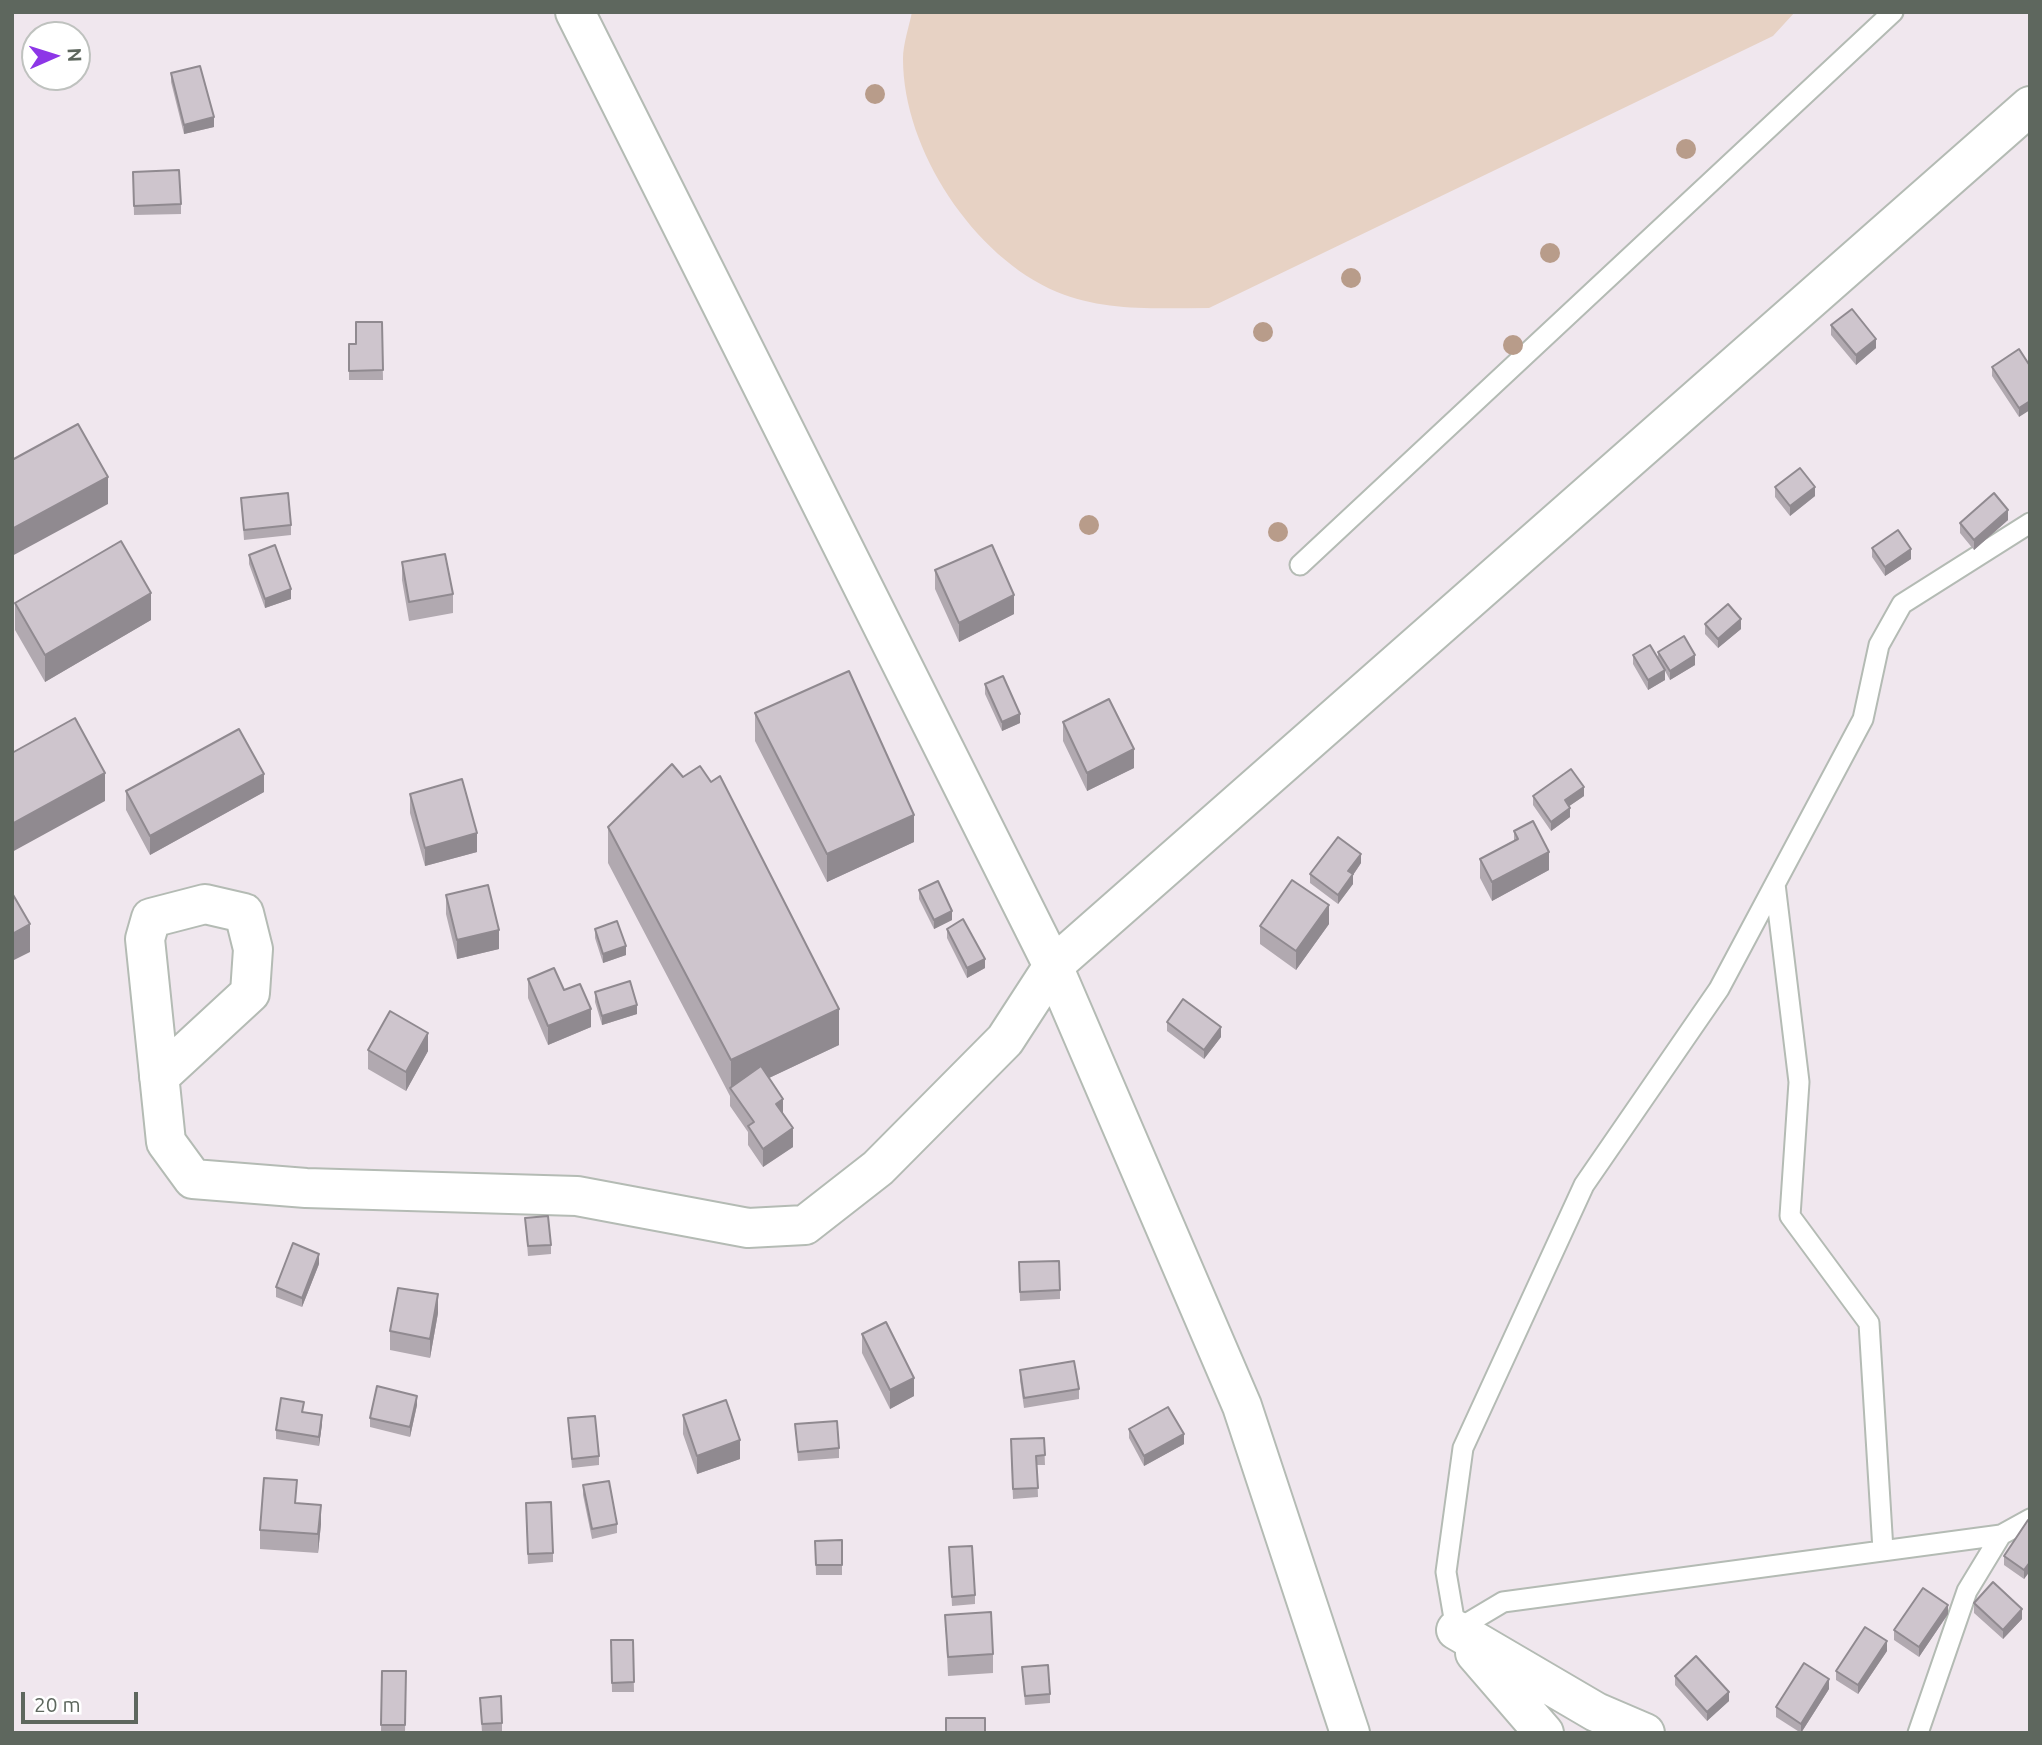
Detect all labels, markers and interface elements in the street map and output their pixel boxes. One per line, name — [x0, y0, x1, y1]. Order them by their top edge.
north arrow — [21, 21, 91, 91]
text: N — [64, 47, 86, 63]
scale bar — [24, 1678, 142, 1722]
text: 20 m — [34, 1692, 81, 1716]

